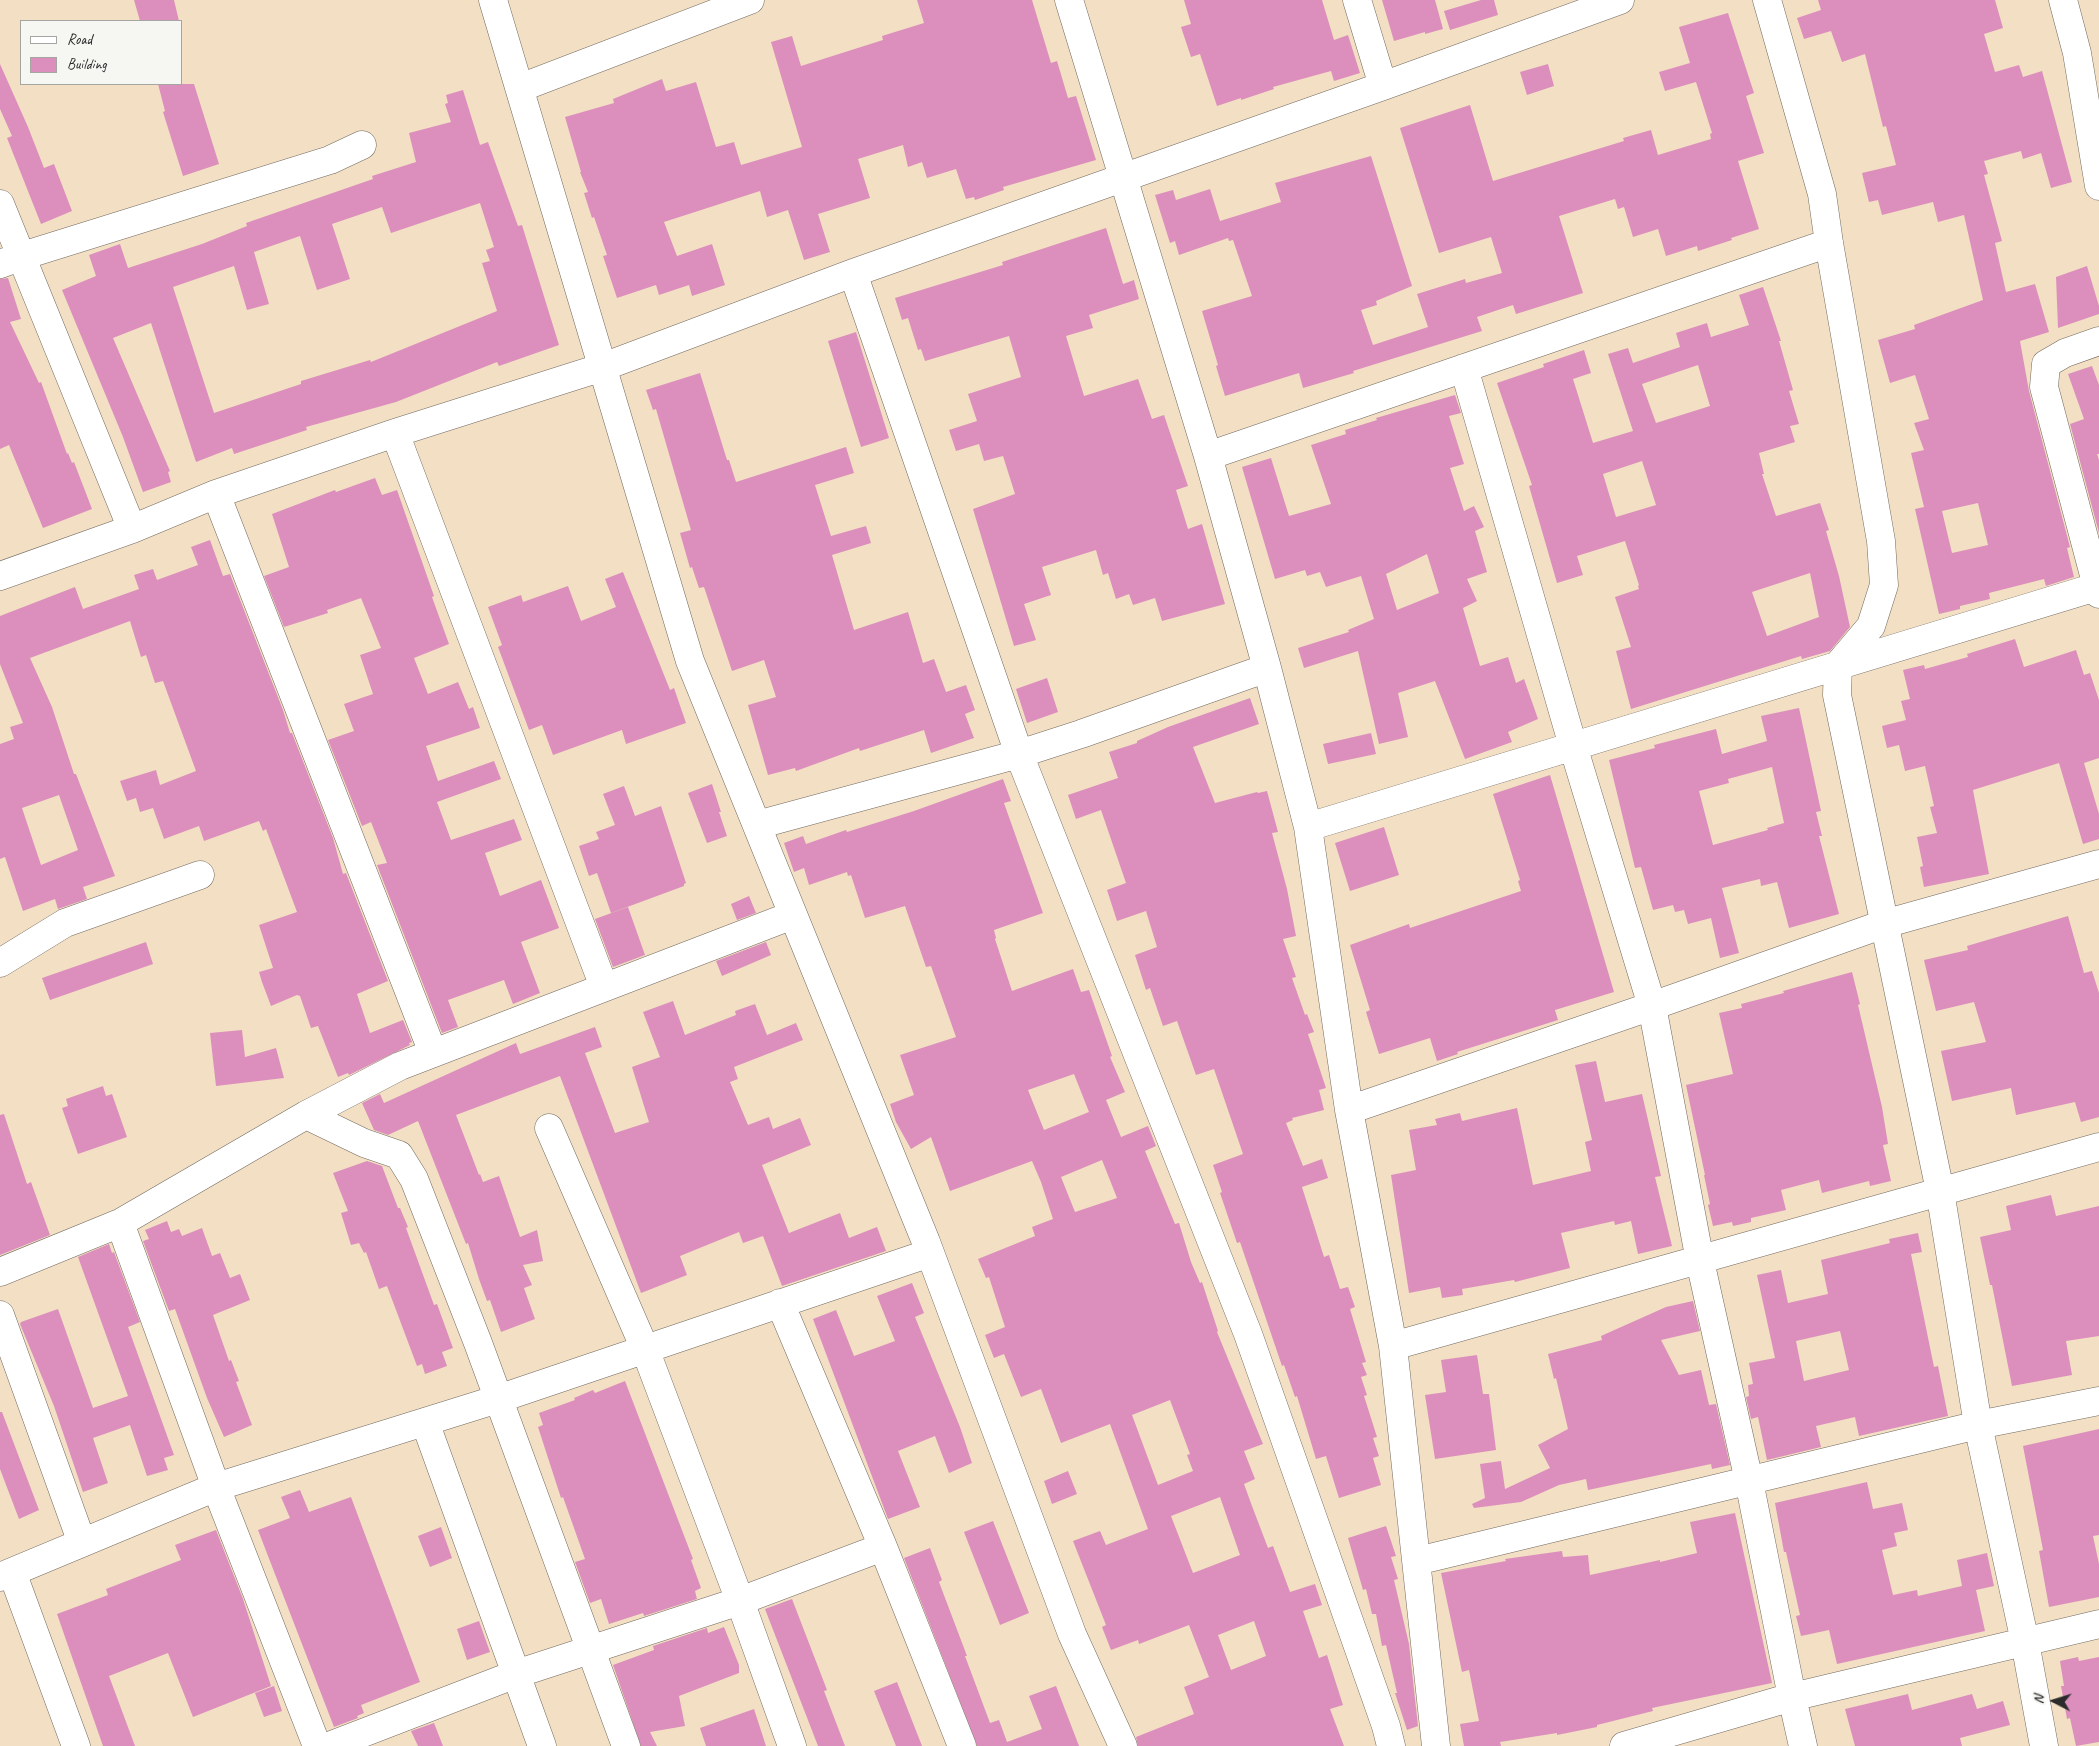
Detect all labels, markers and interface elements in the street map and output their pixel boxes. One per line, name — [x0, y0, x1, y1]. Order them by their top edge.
legend — [20, 20, 182, 85]
text: Road — [67, 30, 92, 49]
text: Building — [67, 55, 106, 74]
north arrow — [2029, 1676, 2079, 1726]
text: N — [2030, 1695, 2047, 1705]

